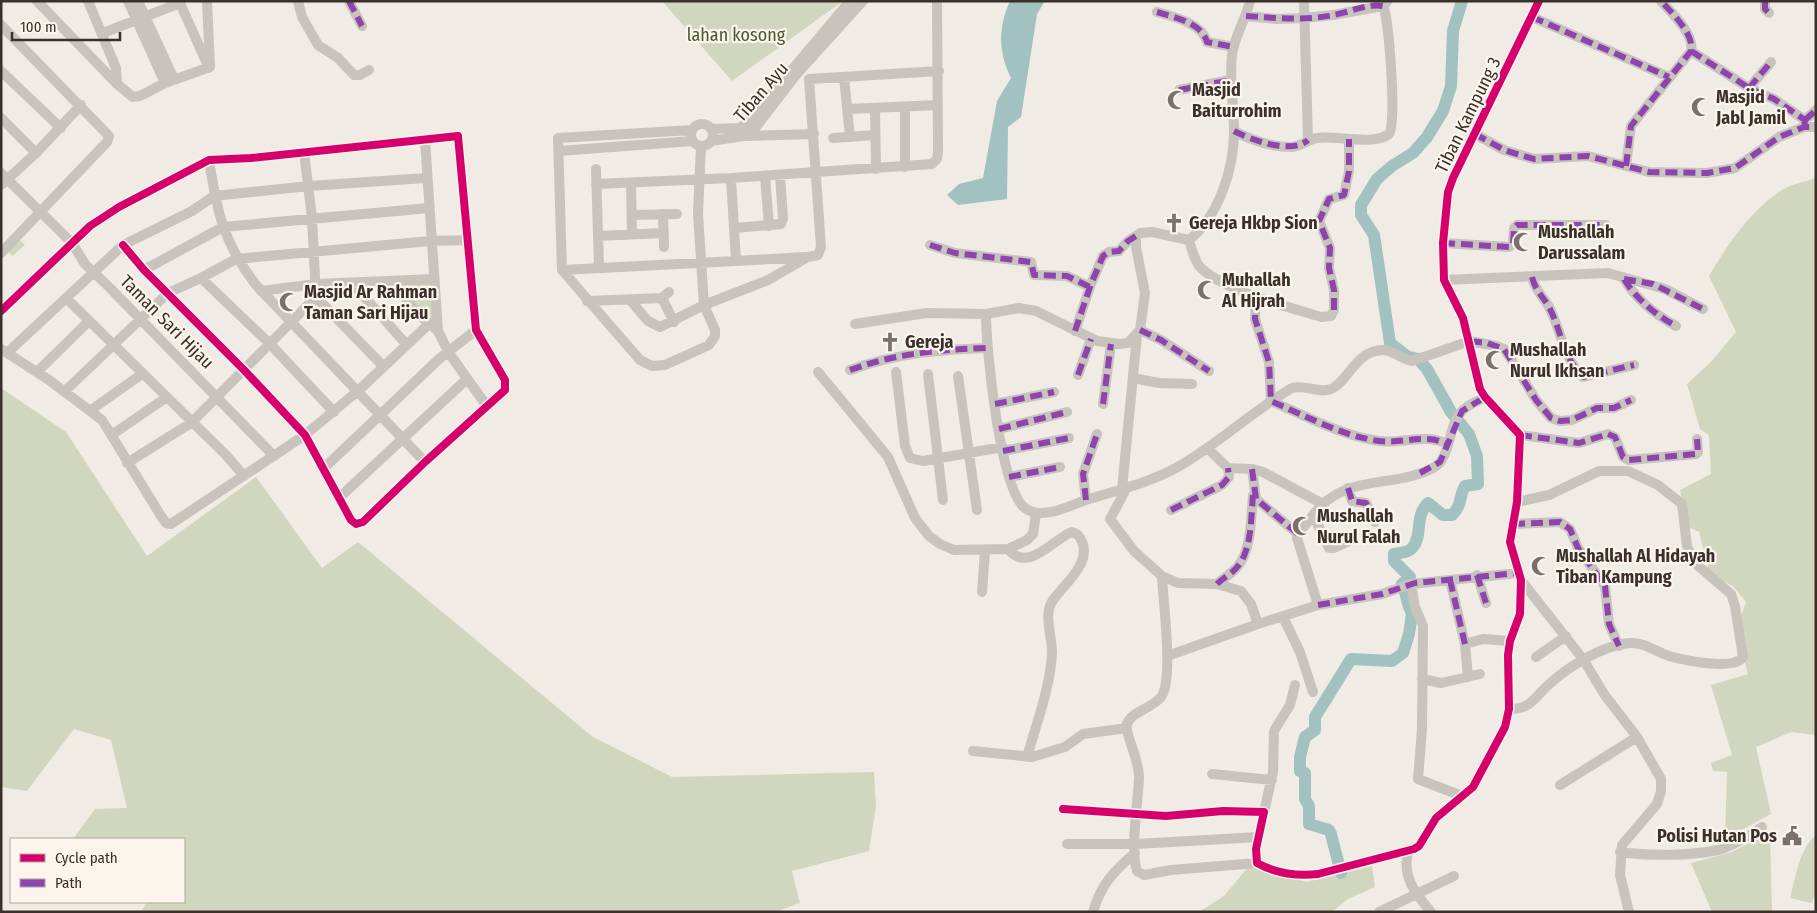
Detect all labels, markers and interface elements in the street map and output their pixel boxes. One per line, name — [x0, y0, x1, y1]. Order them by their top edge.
scale bar — [12, 10, 120, 42]
text: 100 m — [20, 18, 57, 36]
park label: lahan kosong — [687, 24, 786, 46]
street label: Tiban Kampung 3 — [1430, 53, 1506, 177]
street label: Tiban Ayu — [729, 58, 793, 126]
place label: Masjid Baiturrohim — [1192, 79, 1281, 122]
place label: Masjid Jabl Jamil — [1715, 86, 1786, 129]
mosque icon: Masjid Baiturrohim — [1166, 89, 1188, 111]
mosque icon: Masjid Jabl Jamil — [1690, 96, 1712, 118]
church icon: Gereja Hkbp Sion — [1163, 212, 1185, 234]
place label: Gereja Hkbp Sion — [1189, 212, 1318, 234]
place label: Mushallah Darussalam — [1538, 221, 1625, 264]
mosque icon: Mushallah Darussalam — [1512, 231, 1534, 253]
place label: Muhallah Al Hijrah — [1221, 269, 1291, 312]
street label: Taman Sari Hijau — [116, 271, 218, 373]
mosque icon: Muhallah Al Hijrah — [1196, 279, 1218, 301]
place label: Masjid Ar Rahman Taman Sari Hijau — [304, 281, 437, 324]
mosque icon: Masjid Ar Rahman Taman Sari Hijau — [278, 291, 300, 313]
church icon: Gereja — [879, 331, 901, 353]
place label: Gereja — [905, 331, 954, 353]
place label: Mushallah Nurul Ikhsan — [1510, 339, 1604, 382]
mosque icon: Mushallah Nurul Ikhsan — [1484, 349, 1506, 371]
place label: Mushallah Nurul Falah — [1317, 505, 1401, 548]
mosque icon: Mushallah Nurul Falah — [1291, 515, 1313, 537]
place label: Mushallah Al Hidayah Tiban Kampung — [1556, 545, 1715, 588]
mosque icon: Mushallah Al Hidayah Tiban Kampung — [1530, 555, 1552, 577]
place label: Polisi Hutan Pos — [1657, 825, 1777, 847]
public building icon: Polisi Hutan Pos — [1781, 825, 1803, 847]
legend — [10, 838, 185, 903]
text: Cycle path — [55, 849, 118, 867]
text: Path — [55, 874, 82, 892]

